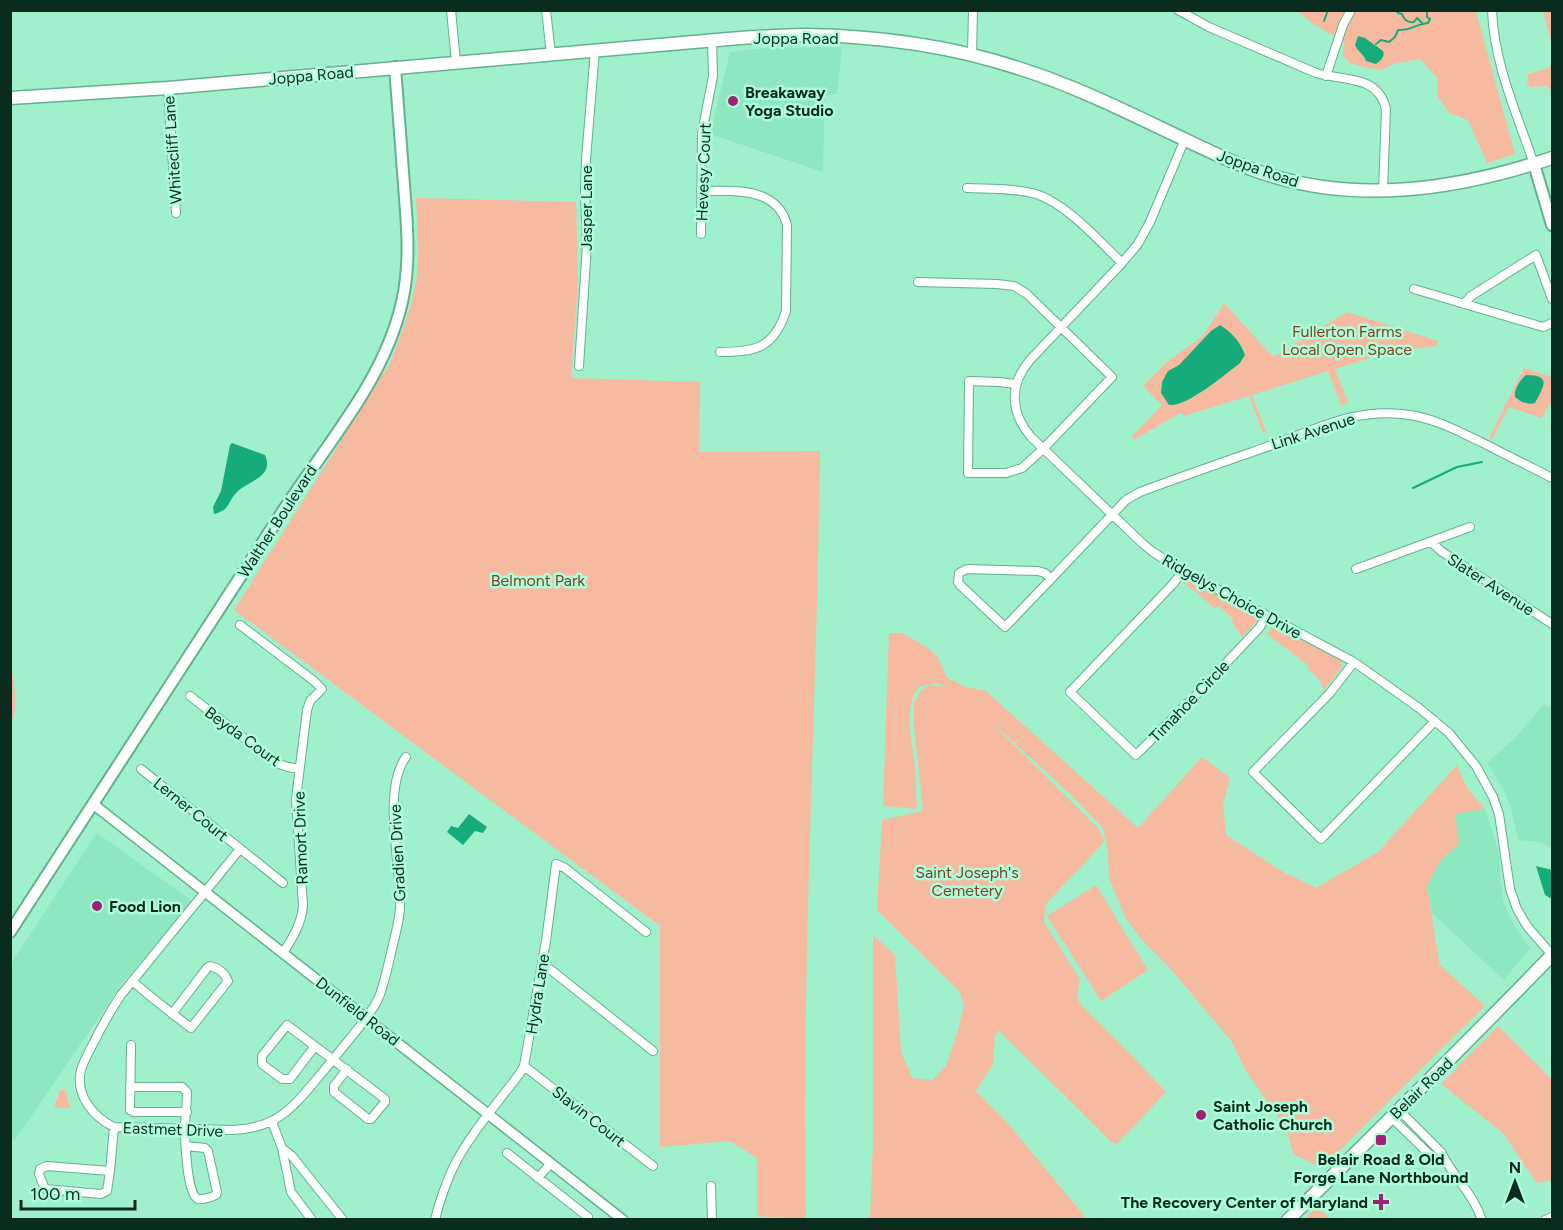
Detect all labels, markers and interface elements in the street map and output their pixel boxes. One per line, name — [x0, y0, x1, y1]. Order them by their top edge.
street label: Joppa Road — [753, 29, 839, 48]
street label: Joppa Road — [268, 62, 354, 89]
place label: Breakaway Yoga Studio — [745, 83, 833, 120]
marker: Breakaway Yoga Studio — [726, 94, 740, 108]
street label: Whitecliff Lane — [159, 95, 186, 205]
street label: Hevesy Court — [692, 122, 715, 222]
street label: Joppa Road — [1214, 146, 1301, 191]
street label: Jasper Lane — [577, 165, 596, 251]
park label: Fullerton Farms Local Open Space — [1282, 322, 1412, 359]
street label: Link Avenue — [1269, 409, 1358, 454]
street label: Walther Boulevard — [234, 461, 321, 581]
street label: Slater Avenue — [1444, 549, 1538, 620]
street label: Ridgelys Choice Drive — [1159, 550, 1305, 643]
park label: Belmont Park — [491, 571, 585, 590]
street label: Timahoe Circle — [1145, 656, 1233, 746]
street label: Beyda Court — [201, 702, 284, 770]
street label: Lerner Court — [149, 773, 232, 845]
street label: Ramort Drive — [289, 791, 312, 885]
street label: Gradien Drive — [385, 804, 410, 902]
park label: Saint Joseph's Cemetery — [915, 863, 1019, 900]
place label: Food Lion — [109, 897, 181, 916]
marker: Food Lion — [90, 899, 104, 913]
street label: Hydra Lane — [522, 952, 553, 1036]
street label: Dunfield Road — [312, 973, 403, 1050]
street label: Belair Road — [1386, 1054, 1457, 1123]
street label: Slavin Court — [548, 1082, 629, 1151]
place label: Saint Joseph Catholic Church — [1213, 1097, 1332, 1134]
marker: Saint Joseph Catholic Church — [1194, 1108, 1208, 1122]
street label: Eastmet Drive — [122, 1118, 224, 1141]
marker: Belair Road & Old Forge Lane Northbound — [1374, 1133, 1388, 1147]
place label: Belair Road & Old Forge Lane Northbound — [1293, 1150, 1469, 1187]
north arrow — [1485, 1152, 1545, 1212]
text: N — [1509, 1158, 1521, 1177]
scale bar — [21, 1173, 135, 1211]
text: 100 m — [30, 1183, 80, 1205]
place label: The Recovery Center of Maryland — [1121, 1193, 1368, 1212]
marker: The Recovery Center of Maryland — [1372, 1193, 1390, 1211]

